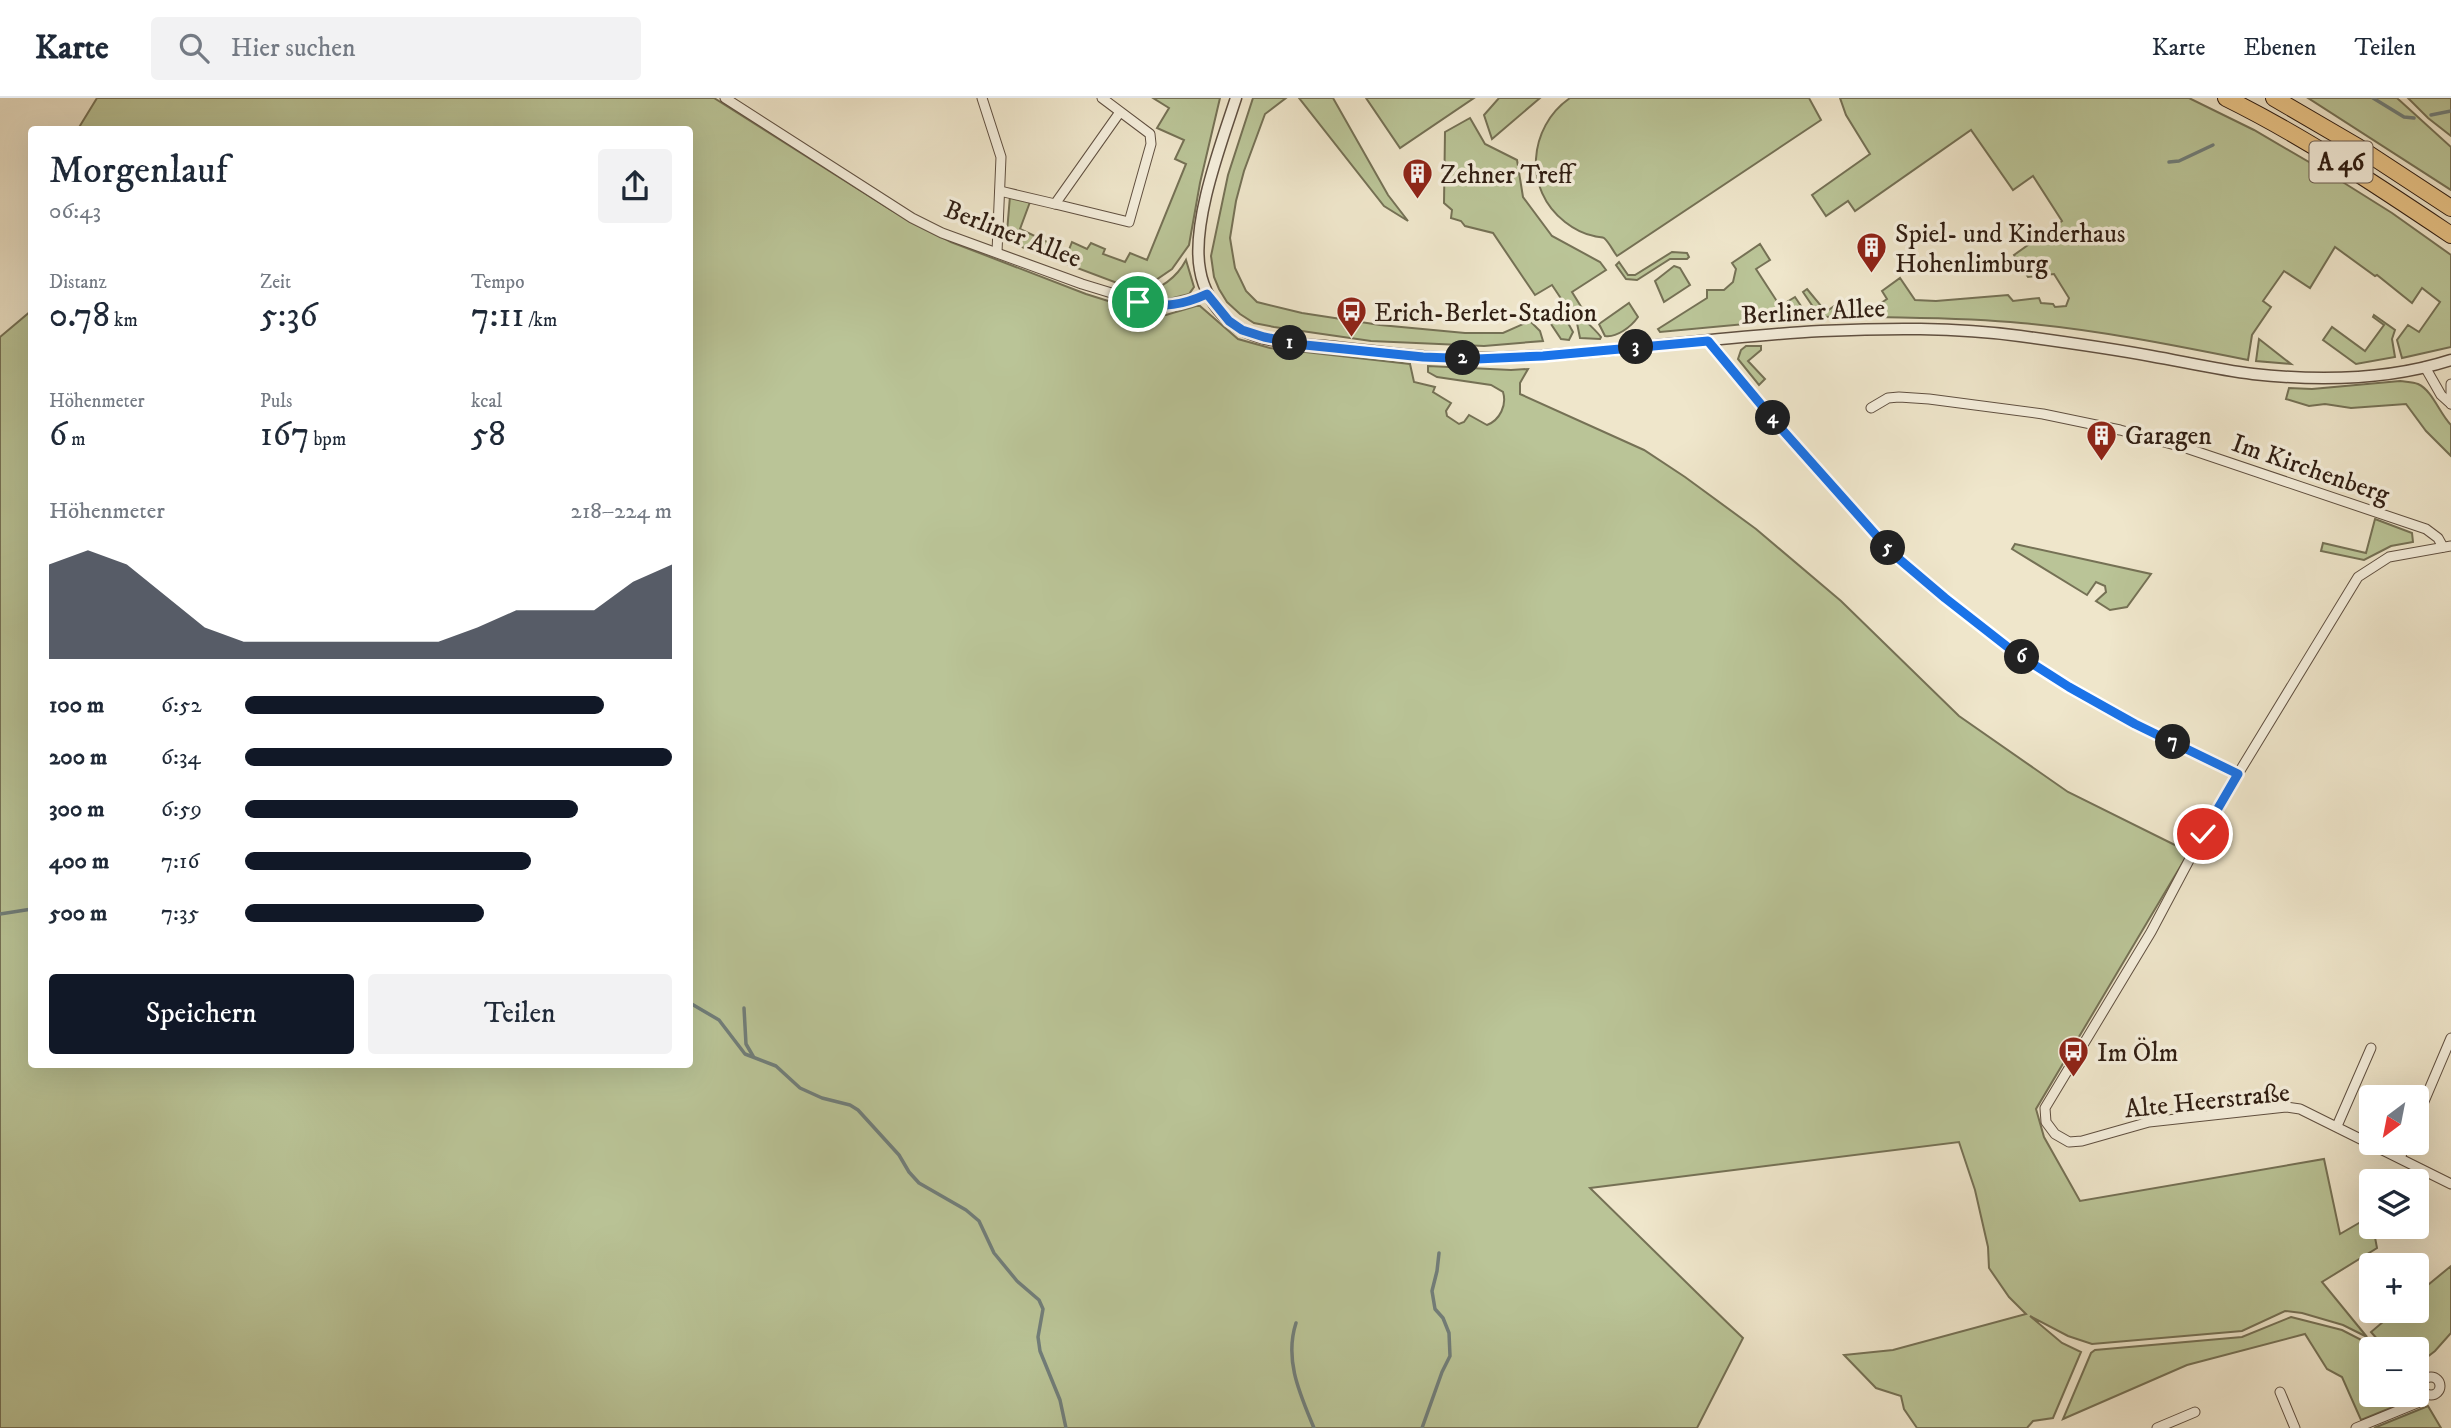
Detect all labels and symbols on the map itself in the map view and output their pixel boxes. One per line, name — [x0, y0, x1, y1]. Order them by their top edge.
road number: A 46 — [2310, 141, 2372, 182]
building icon: Zehner Treff — [1400, 157, 1434, 201]
place label: Zehner Treff — [1440, 159, 1577, 192]
street label: Berliner Allee — [939, 193, 1086, 276]
place label: Spiel- und Kinderhaus Hohenlimburg — [1895, 218, 2125, 281]
building icon: Spiel- und Kinderhaus Hohenlimburg — [1855, 231, 1889, 275]
pin — [1108, 272, 1168, 332]
street label: Berliner Allee — [1740, 292, 1886, 333]
bus stop icon: Erich-Berlet-Stadion — [1334, 295, 1368, 339]
place label: Erich-Berlet-Stadion — [1374, 297, 1598, 330]
pin: 1 — [1272, 326, 1308, 360]
pin: 3 — [1618, 330, 1654, 364]
pin: 2 — [1446, 341, 1480, 376]
pin: 4 — [1756, 400, 1790, 436]
building icon: Garagen — [2085, 418, 2119, 462]
place label: Garagen — [2125, 420, 2212, 453]
street label: Im Kirchenberg — [2227, 427, 2394, 512]
pin: 5 — [1870, 531, 1906, 566]
pin: 6 — [2004, 640, 2039, 674]
pin: 7 — [2156, 724, 2190, 760]
pin — [2173, 804, 2233, 864]
bus stop icon: Im Ölm — [2057, 1035, 2091, 1079]
place label: Im Ölm — [2097, 1037, 2178, 1070]
street label: Alte Heerstraße — [2123, 1076, 2291, 1127]
north arrow — [2359, 1085, 2429, 1155]

